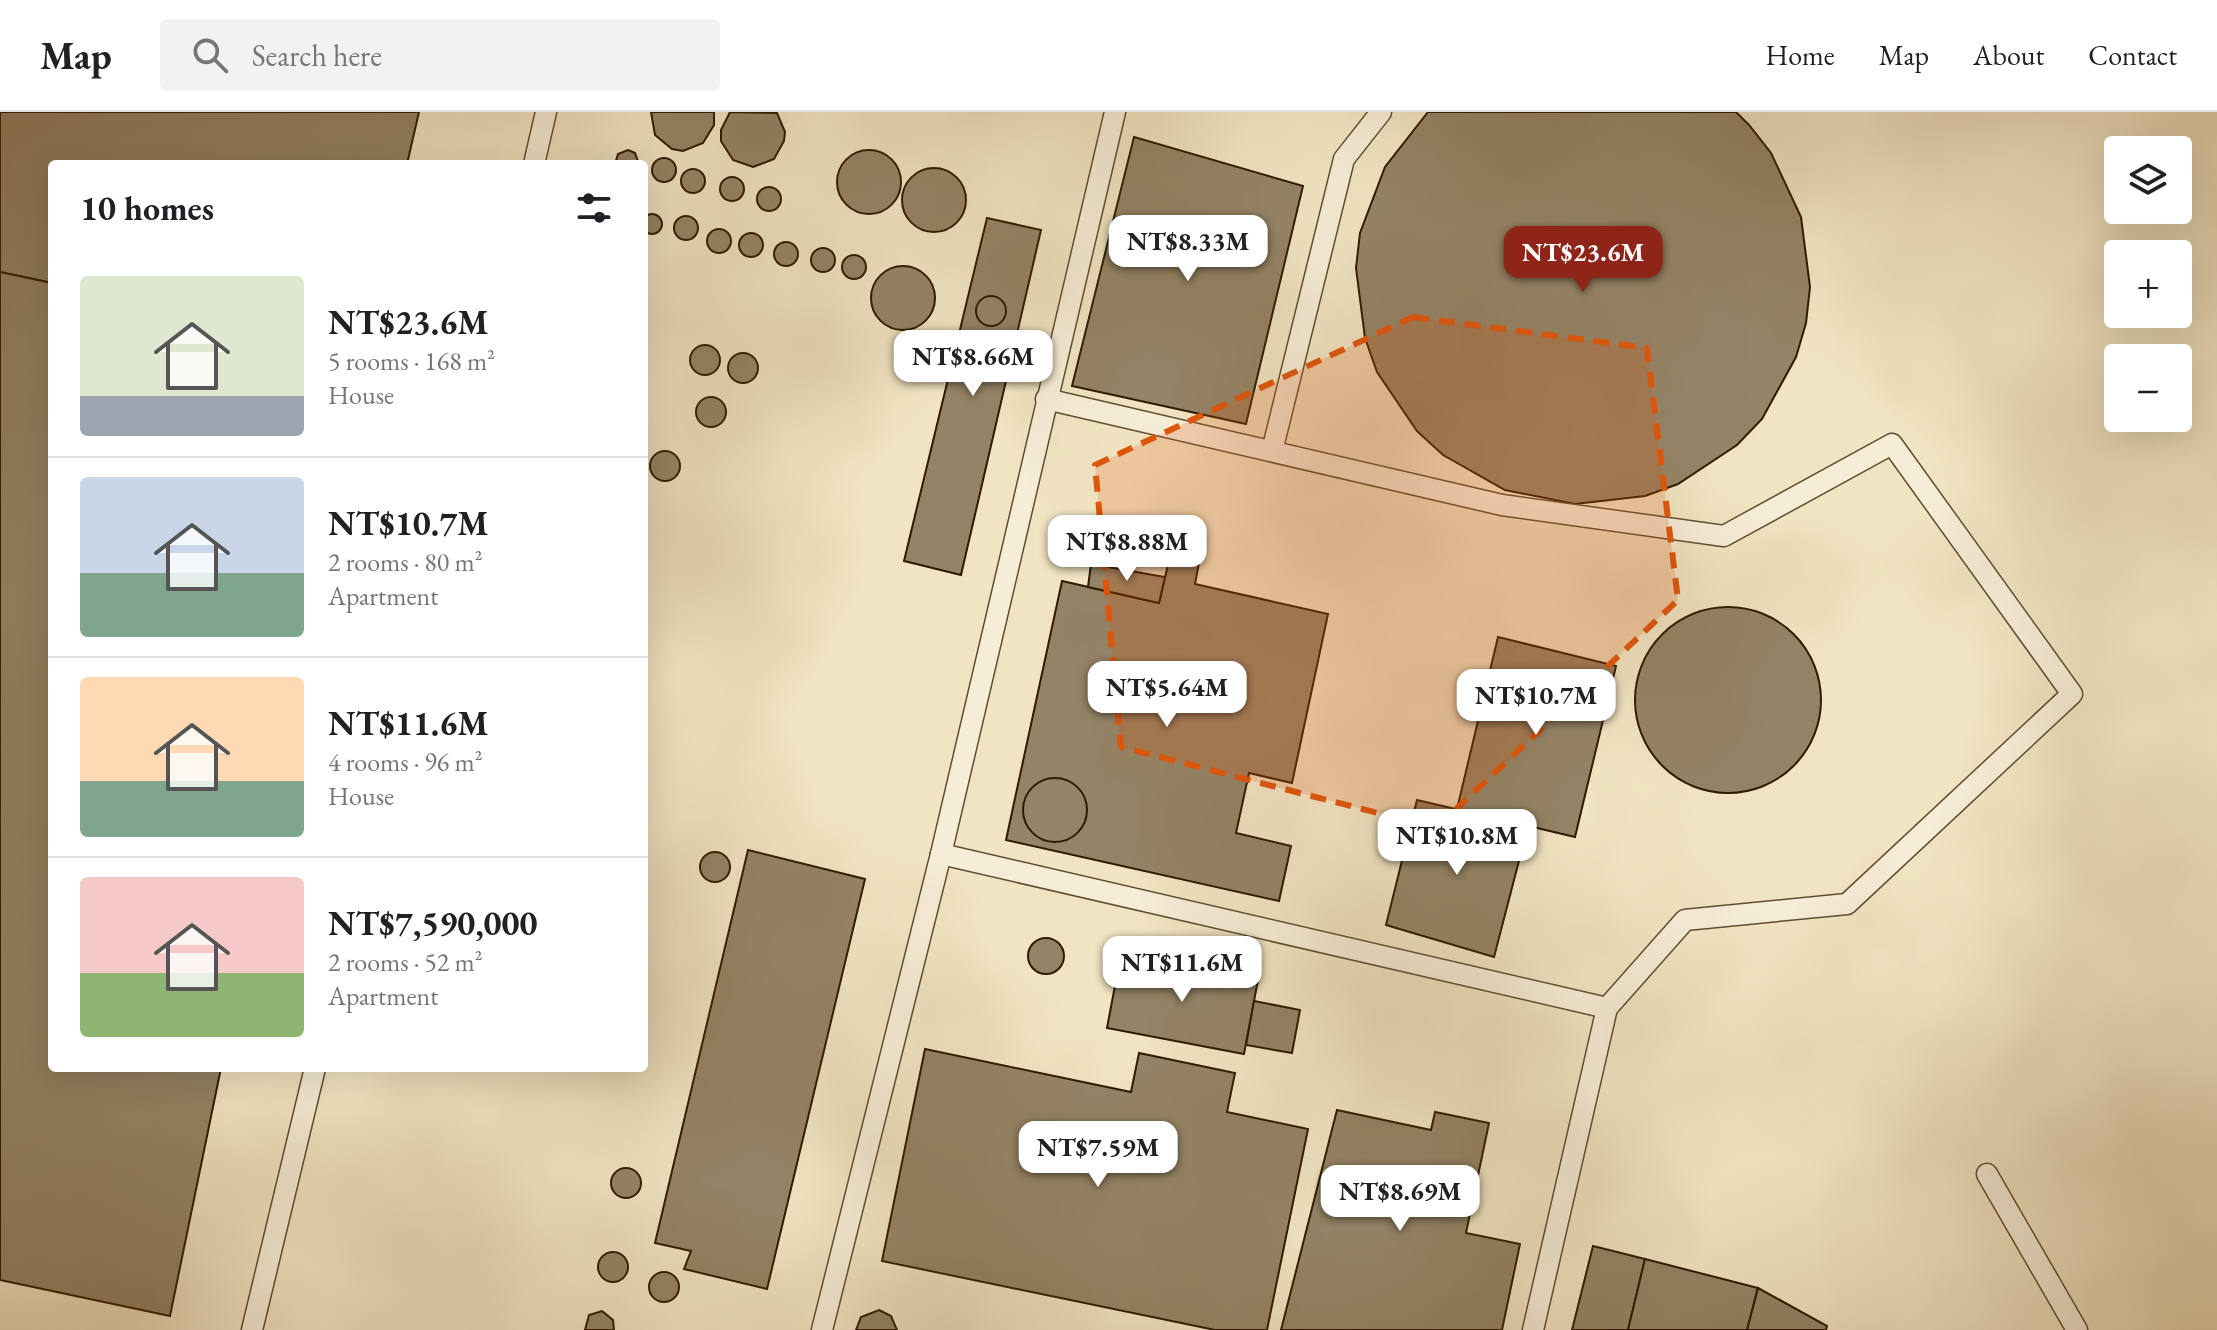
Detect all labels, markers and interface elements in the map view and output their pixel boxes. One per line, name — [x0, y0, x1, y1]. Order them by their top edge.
search box — [160, 19, 720, 91]
text: Map — [40, 31, 112, 80]
icon: search — [188, 33, 232, 77]
text: Search here — [252, 36, 382, 75]
text: Home — [1765, 37, 1835, 73]
text: Map — [1879, 37, 1929, 73]
text: About — [1973, 37, 2044, 73]
text: Contact — [2088, 37, 2177, 73]
map controls — [2104, 136, 2192, 432]
button: layers — [2104, 136, 2192, 224]
text: 10 homes — [80, 186, 214, 230]
icon: filters — [572, 186, 616, 230]
pin: NT$8.33M — [1105, 215, 1271, 283]
text: NT$8.33M — [1127, 224, 1249, 258]
pin: NT$23.6M — [1500, 226, 1666, 294]
text: NT$23.6M — [1522, 235, 1644, 269]
button: + — [2104, 240, 2192, 328]
text: NT$23.6M — [328, 300, 488, 344]
icon: home — [144, 308, 240, 404]
pin: NT$8.66M — [890, 330, 1056, 398]
text: NT$8.66M — [912, 339, 1034, 373]
text: 5 rooms · 168 m² — [328, 344, 495, 378]
button: − — [2104, 344, 2192, 432]
text: House — [328, 378, 394, 412]
text: NT$10.7M — [328, 501, 488, 545]
icon: home — [144, 509, 240, 605]
pin: NT$8.88M — [1044, 515, 1210, 583]
text: NT$8.88M — [1066, 524, 1188, 558]
text: 2 rooms · 80 m² — [328, 545, 483, 579]
text: Apartment — [328, 579, 438, 613]
pin: NT$5.64M — [1084, 661, 1250, 729]
pin: NT$10.7M — [1453, 669, 1619, 737]
text: NT$5.64M — [1106, 670, 1228, 704]
text: NT$10.7M — [1475, 678, 1597, 712]
text: NT$11.6M — [328, 701, 488, 745]
icon: home — [144, 709, 240, 805]
text: 4 rooms · 96 m² — [328, 745, 483, 779]
text: House — [328, 779, 394, 813]
pin: NT$10.8M — [1374, 809, 1540, 877]
text: NT$10.8M — [1396, 818, 1518, 852]
text: NT$7,590,000 — [328, 901, 538, 945]
icon: home — [144, 909, 240, 1005]
pin: NT$11.6M — [1099, 936, 1265, 1004]
text: 2 rooms · 52 m² — [328, 945, 483, 979]
text: NT$11.6M — [1121, 945, 1243, 979]
text: Apartment — [328, 979, 438, 1013]
pin: NT$7.59M — [1015, 1121, 1181, 1189]
text: NT$7.59M — [1037, 1130, 1159, 1164]
pin: NT$8.69M — [1317, 1165, 1483, 1233]
text: NT$8.69M — [1339, 1174, 1461, 1208]

